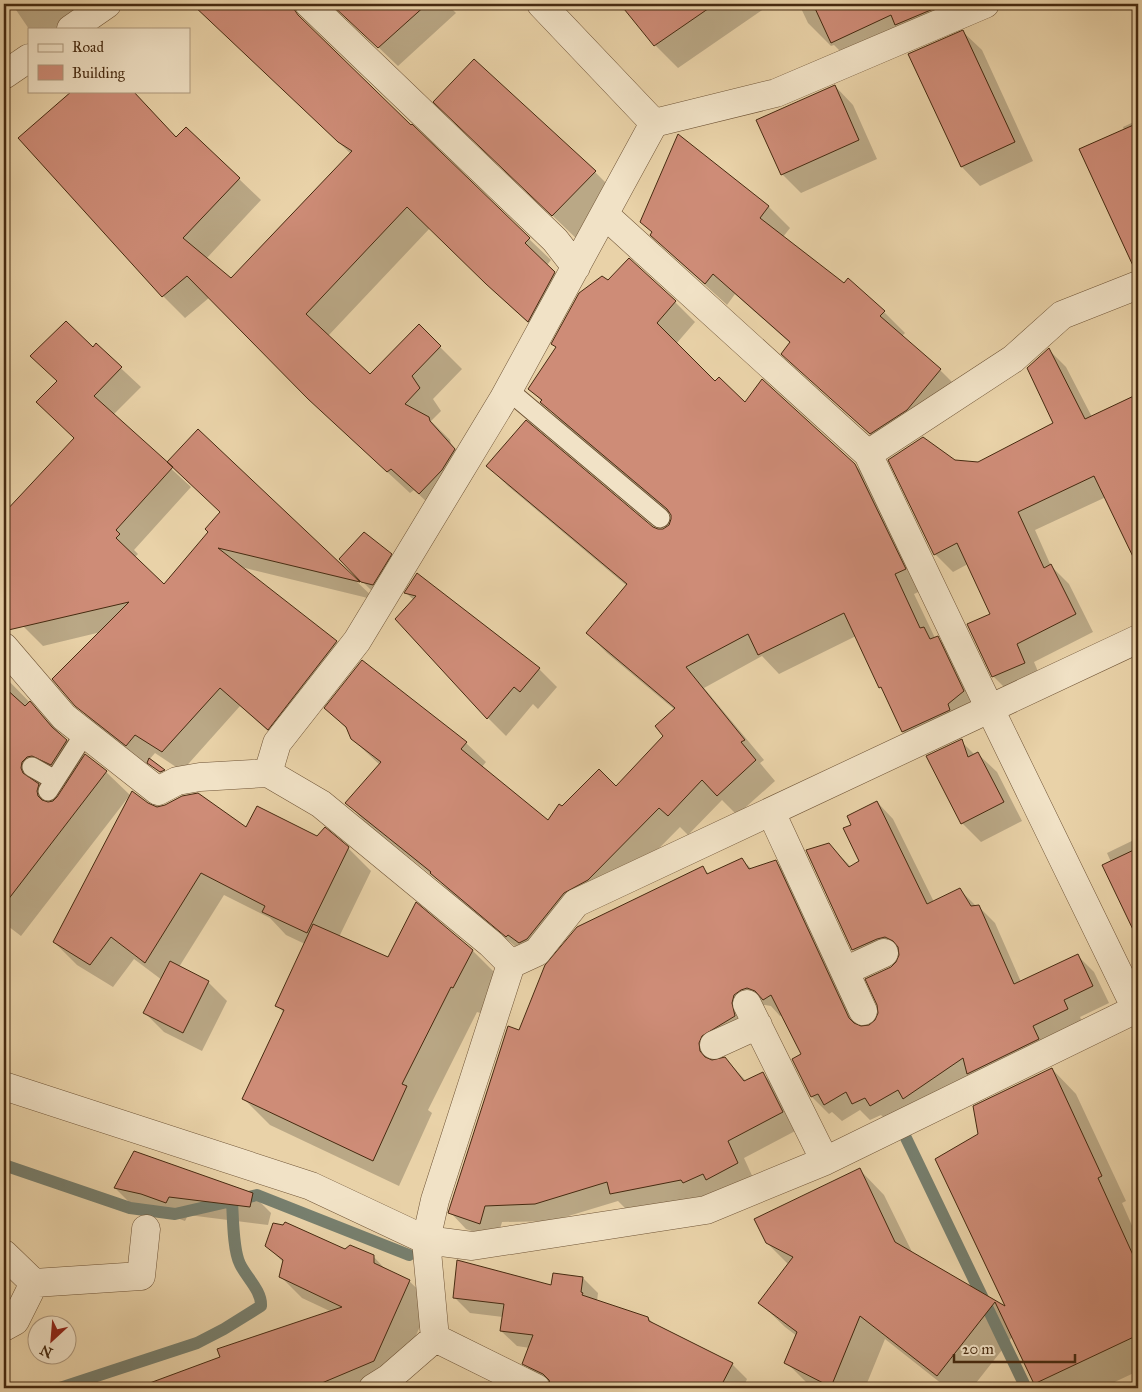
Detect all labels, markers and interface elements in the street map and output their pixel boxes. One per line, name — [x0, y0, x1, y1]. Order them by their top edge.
legend — [28, 28, 190, 92]
text: Road — [72, 38, 104, 56]
text: Building — [72, 64, 126, 82]
north arrow — [28, 1314, 78, 1364]
scale bar — [954, 1332, 1076, 1364]
text: 20 m — [962, 1340, 994, 1358]
text: N — [37, 1341, 56, 1361]

